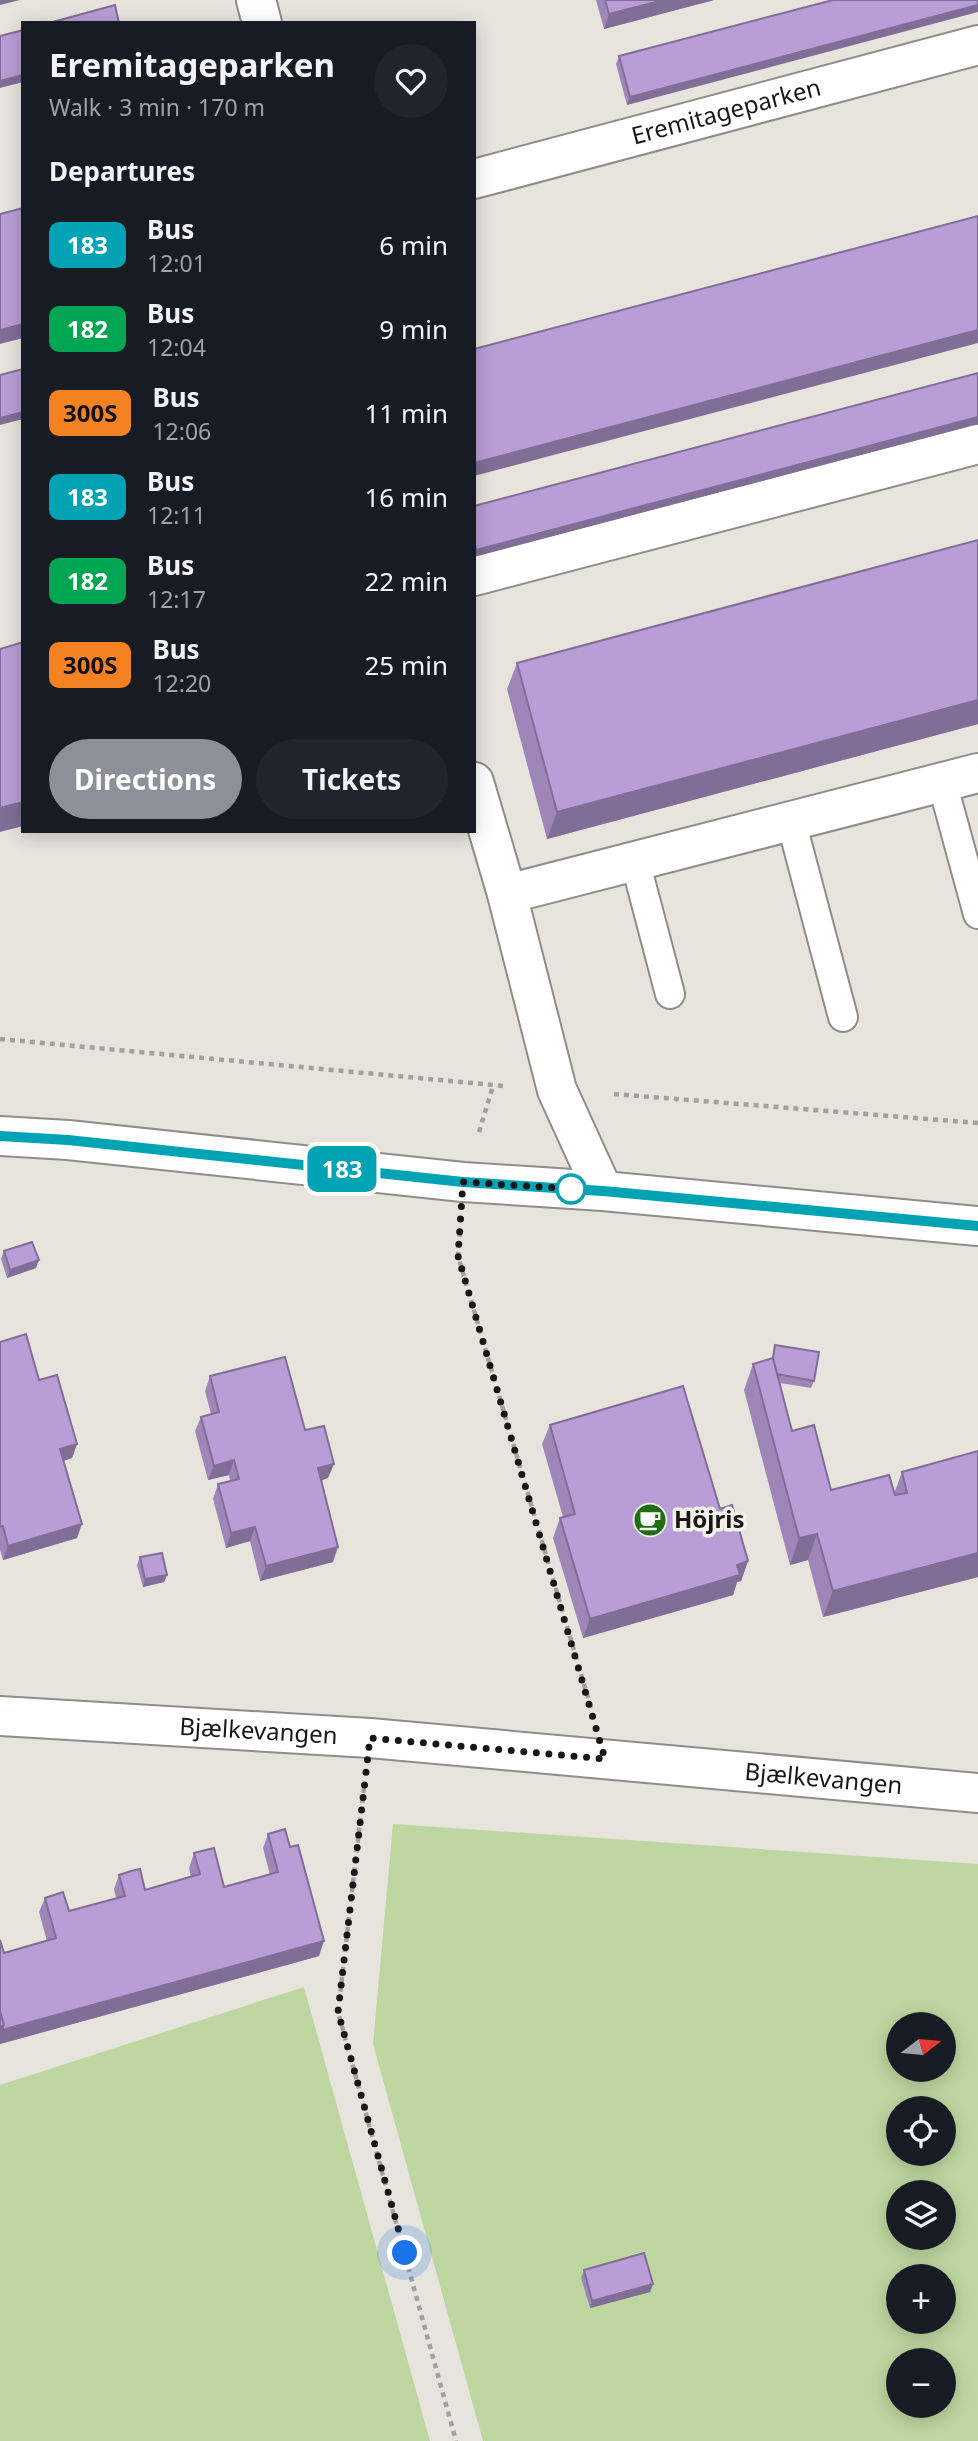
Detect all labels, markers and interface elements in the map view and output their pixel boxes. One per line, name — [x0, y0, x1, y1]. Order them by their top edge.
text: Eremitageparken — [49, 42, 335, 87]
button: heart — [374, 44, 448, 118]
street label: Eremitageparken — [627, 70, 824, 151]
text: Walk · 3 min · 170 m — [49, 91, 265, 123]
text: Departures — [49, 153, 195, 189]
text: Bus — [147, 211, 194, 247]
text: 6 min — [379, 227, 448, 263]
text: 183 — [67, 228, 108, 261]
text: 12:01 — [147, 247, 206, 279]
text: Bus — [147, 295, 194, 331]
text: 9 min — [379, 311, 448, 347]
text: 182 — [67, 312, 108, 345]
text: 12:04 — [147, 331, 206, 363]
text: Bus — [152, 379, 200, 415]
text: 11 min — [364, 395, 448, 431]
text: 300S — [63, 396, 117, 429]
text: 12:06 — [152, 415, 211, 447]
text: Bus — [147, 463, 194, 499]
text: 16 min — [364, 479, 448, 515]
text: 183 — [67, 480, 108, 513]
text: 12:11 — [147, 499, 206, 531]
text: Bus — [147, 547, 194, 583]
text: 22 min — [364, 563, 448, 599]
text: 182 — [67, 564, 108, 597]
text: 12:17 — [147, 583, 206, 615]
text: Bus — [152, 631, 200, 667]
text: 25 min — [364, 647, 448, 683]
text: 300S — [63, 648, 117, 681]
text: 12:20 — [152, 667, 211, 699]
button: Directions — [49, 739, 242, 819]
button: Tickets — [256, 739, 448, 819]
line badge: 183 — [302, 1146, 382, 1192]
text: 183 — [321, 1152, 363, 1185]
unlabelled marker — [556, 1174, 586, 1204]
cafe icon: Höjris — [631, 1501, 669, 1539]
place label: Höjris — [674, 1502, 744, 1535]
street label: Bjælkevangen — [179, 1709, 339, 1751]
street label: Bjælkevangen — [743, 1754, 904, 1801]
north arrow — [886, 2012, 956, 2082]
map controls — [886, 2012, 956, 2418]
button: locate — [886, 2096, 956, 2166]
button: layers — [886, 2180, 956, 2250]
your location — [387, 2235, 422, 2270]
button: + — [886, 2264, 956, 2334]
button: − — [886, 2348, 956, 2418]

